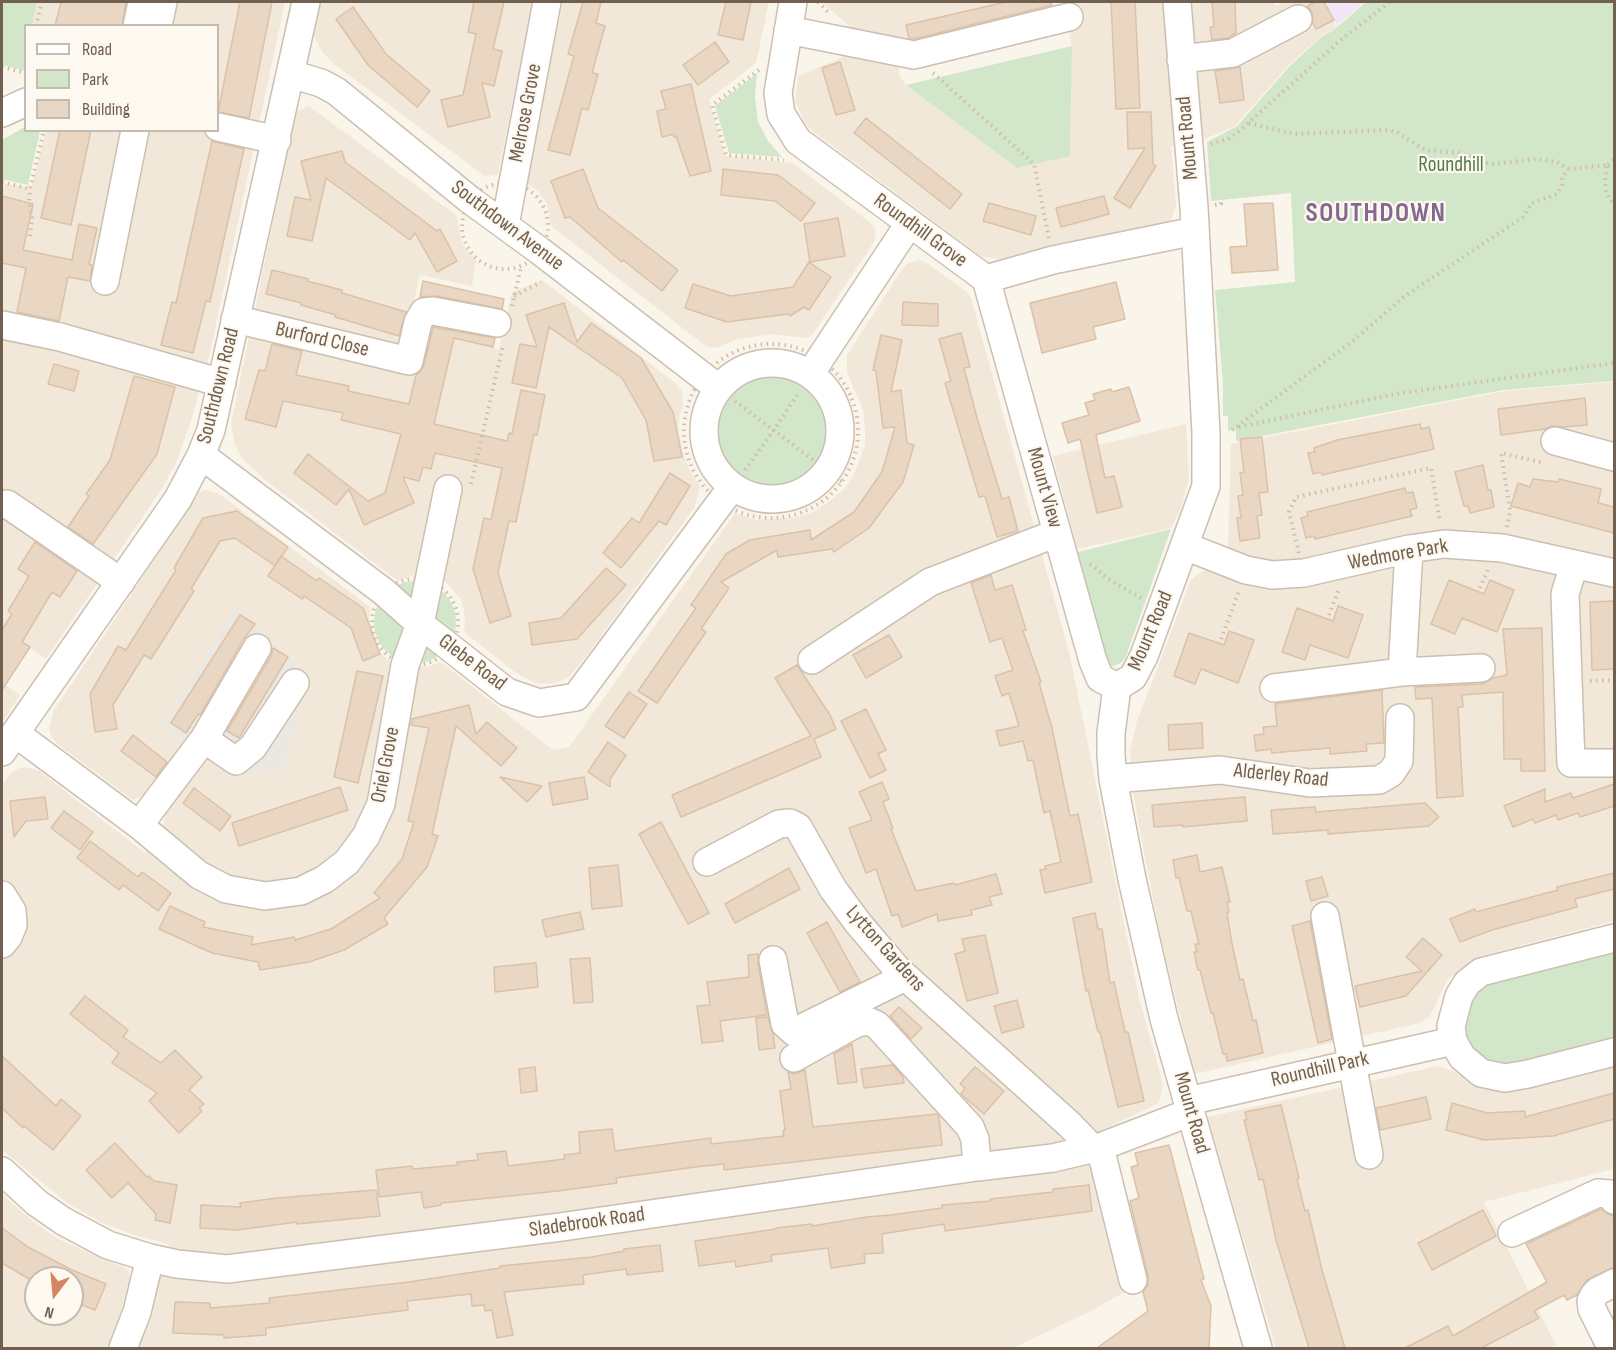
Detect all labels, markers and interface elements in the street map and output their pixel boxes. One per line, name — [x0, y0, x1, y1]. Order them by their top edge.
legend — [24, 24, 219, 132]
text: Road — [82, 39, 112, 60]
street label: Melrose Grove — [504, 62, 548, 164]
text: Park — [82, 69, 108, 90]
street label: Mount Road — [1172, 95, 1204, 181]
text: Building — [82, 99, 130, 120]
park label: Roundhill — [1418, 153, 1484, 179]
street label: Southdown Avenue — [446, 175, 568, 277]
street label: Roundhill Grove — [868, 189, 972, 273]
district label: SOUTHDOWN — [1306, 198, 1446, 230]
street label: Burford Close — [273, 317, 371, 363]
street label: Southdown Road — [192, 326, 246, 446]
street label: Mount View — [1021, 445, 1067, 531]
street label: Wedmore Park — [1346, 534, 1450, 576]
street label: Mount Road — [1123, 587, 1179, 675]
street label: Glebe Road — [433, 629, 511, 697]
street label: Oriel Grove — [366, 725, 406, 805]
street label: Alderley Road — [1232, 759, 1330, 793]
street label: Lytton Gardens — [840, 901, 930, 997]
street label: Roundhill Park — [1269, 1047, 1371, 1093]
street label: Mount Road — [1167, 1069, 1215, 1157]
street label: Sladebrook Road — [528, 1202, 646, 1244]
north arrow — [24, 1266, 84, 1326]
text: N — [43, 1302, 56, 1322]

